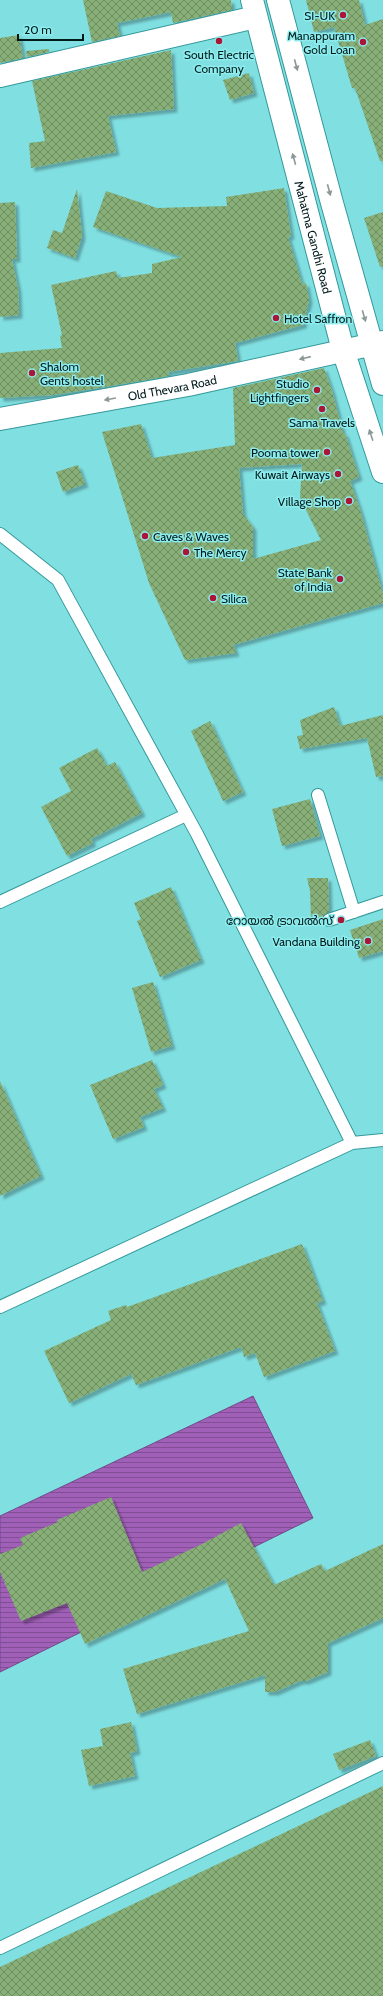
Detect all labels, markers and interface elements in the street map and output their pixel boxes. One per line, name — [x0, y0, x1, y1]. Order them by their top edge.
place label: SI-UK — [304, 8, 335, 23]
marker: SI-UK — [338, 10, 348, 20]
scale bar — [18, 16, 83, 42]
text: 20 m — [24, 22, 52, 37]
place label: Manappuram Gold Loan — [287, 28, 355, 57]
marker: South Electric Company — [214, 36, 224, 46]
marker: Manappuram Gold Loan — [358, 37, 368, 47]
place label: South Electric Company — [184, 47, 255, 76]
one-way arrow — [293, 59, 299, 71]
one-way arrow — [291, 152, 297, 165]
street label: Mahatma Gandhi Road — [292, 179, 335, 295]
one-way arrow — [326, 185, 332, 197]
one-way arrow — [361, 310, 367, 322]
place label: Hotel Saffron — [284, 311, 352, 326]
marker: Hotel Saffron — [271, 313, 281, 323]
one-way arrow — [299, 356, 311, 362]
place label: Shalom Gents hostel — [40, 359, 104, 388]
marker: Shalom Gents hostel — [27, 368, 37, 378]
street label: Old Thevara Road — [127, 371, 218, 403]
place label: Studio Lightfingers — [250, 376, 309, 405]
marker: Studio Lightfingers — [312, 385, 322, 395]
one-way arrow — [103, 396, 116, 402]
marker: Sama Travels — [317, 404, 327, 414]
place label: Sama Travels — [289, 415, 355, 430]
one-way arrow — [368, 429, 374, 441]
place label: Pooma tower — [251, 445, 319, 460]
marker: Pooma tower — [322, 447, 332, 457]
place label: Kuwait Airways — [255, 467, 330, 482]
marker: Kuwait Airways — [333, 469, 343, 479]
place label: Village Shop — [278, 494, 341, 509]
marker: Village Shop — [344, 496, 354, 506]
place label: Caves & Waves — [153, 529, 229, 544]
marker: Caves & Waves — [140, 531, 150, 541]
place label: The Mercy — [194, 545, 247, 560]
marker: The Mercy — [181, 547, 191, 557]
place label: State Bank of India — [278, 565, 333, 594]
marker: State Bank of India — [335, 574, 345, 584]
place label: Silica — [221, 591, 247, 606]
marker: Silica — [208, 593, 218, 603]
place label: റോയൽ ട്രാവൽസ് — [226, 913, 334, 928]
marker: റോയൽ ട്രാവൽസ് — [336, 915, 346, 925]
place label: Vandana Building — [273, 934, 361, 949]
marker: Vandana Building — [363, 936, 373, 946]

